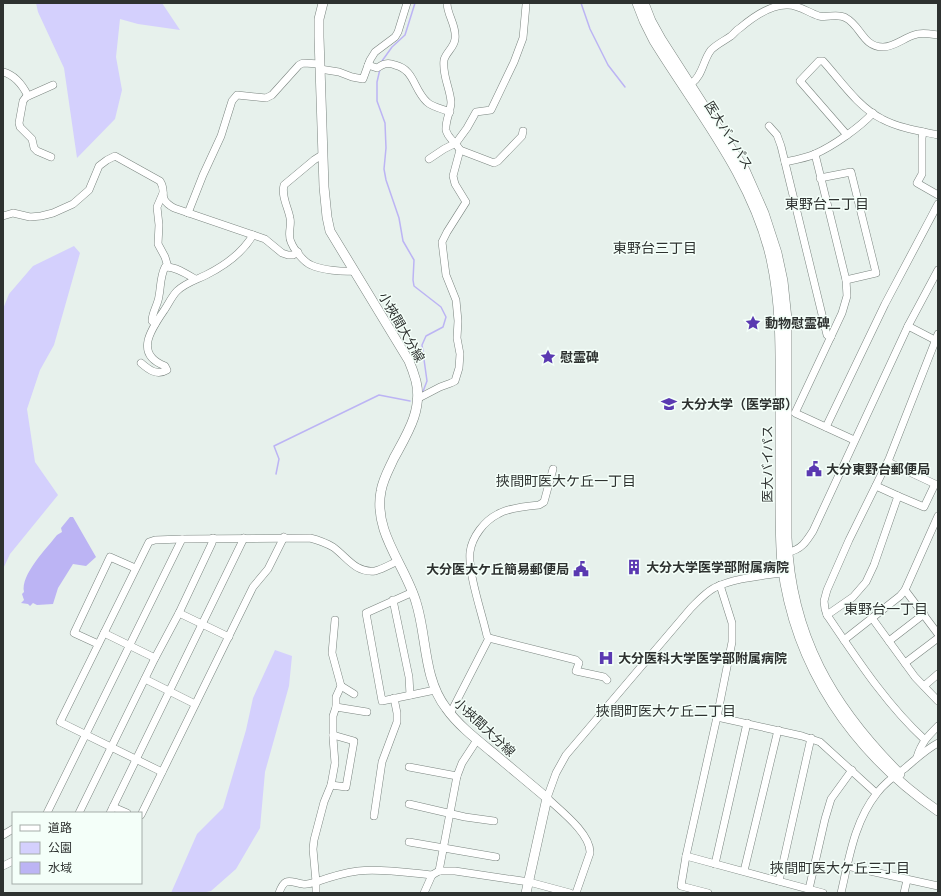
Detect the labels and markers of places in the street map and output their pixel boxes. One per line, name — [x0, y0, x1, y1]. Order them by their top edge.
place icon: 動物慰霊碑 — [744, 314, 762, 332]
place label: 動物慰霊碑 — [765, 316, 830, 331]
place icon: 慰霊碑 — [539, 348, 557, 366]
place label: 慰霊碑 — [560, 350, 599, 365]
school or university icon: 大分大学（医学部） — [660, 395, 678, 413]
place label: 大分大学（医学部） — [681, 397, 798, 412]
public building icon: 大分東野台郵便局 — [805, 460, 823, 478]
place label: 大分東野台郵便局 — [826, 462, 930, 477]
building icon: 大分大学医学部附属病院 — [625, 558, 643, 576]
public building icon: 大分医大ケ丘簡易郵便局 — [572, 560, 590, 578]
place label: 大分大学医学部附属病院 — [646, 560, 789, 575]
place label: 大分医大ケ丘簡易郵便局 — [426, 562, 569, 577]
hospital icon: 大分医科大学医学部附属病院 — [597, 649, 615, 667]
place label: 大分医科大学医学部附属病院 — [618, 651, 787, 666]

